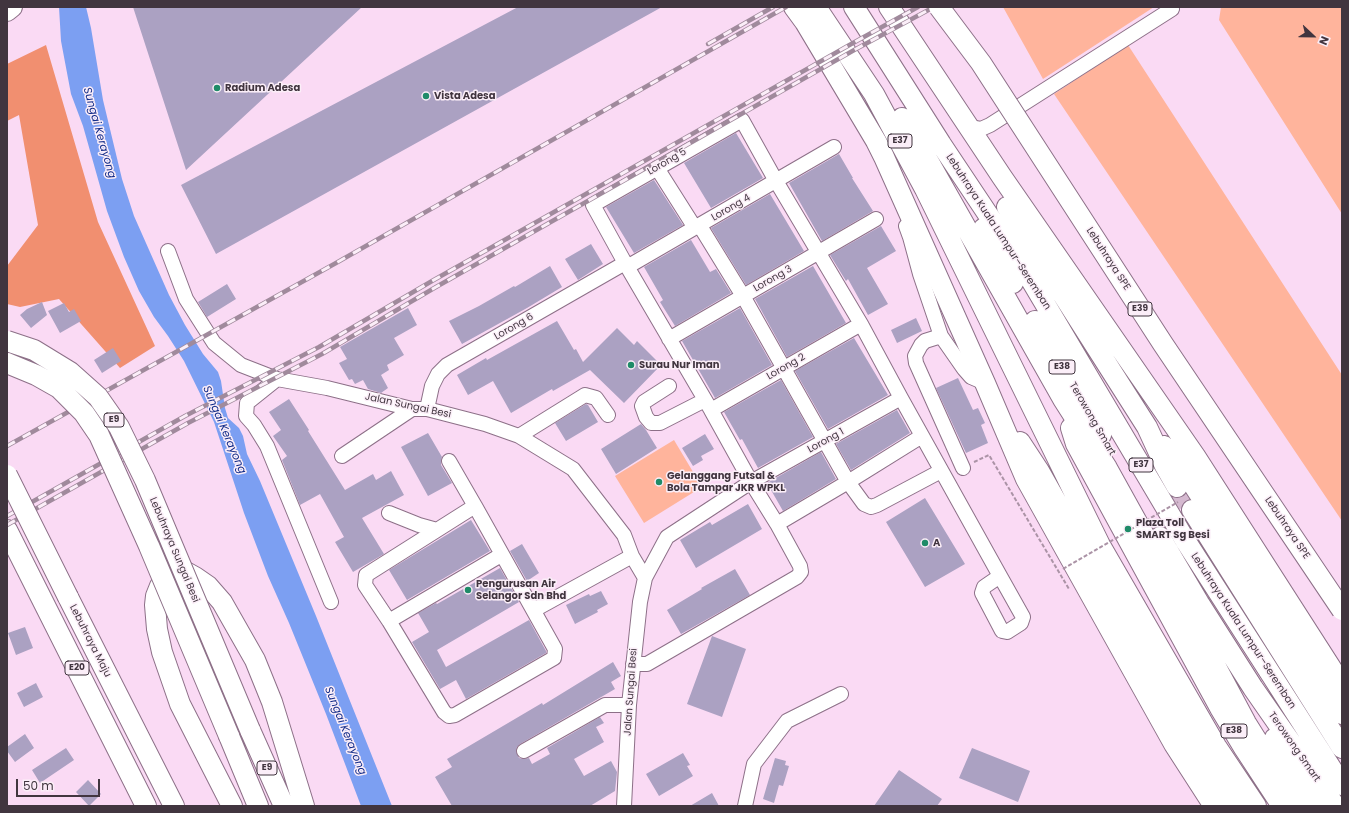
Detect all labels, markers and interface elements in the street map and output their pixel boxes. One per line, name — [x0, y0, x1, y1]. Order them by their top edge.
north arrow — [1293, 16, 1333, 56]
text: N — [1315, 34, 1333, 47]
place label: Radium Adesa — [225, 82, 300, 94]
marker: Radium Adesa — [212, 83, 222, 93]
water label: Sungai Kerayong — [80, 86, 118, 180]
place label: Vista Adesa — [434, 90, 495, 102]
marker: Vista Adesa — [421, 91, 431, 101]
road number: E37 — [888, 134, 912, 148]
street label: Lorong 5 — [645, 146, 689, 178]
street label: Lebuhraya Kuala Lumpur–Seremban — [943, 152, 1053, 312]
street label: Lorong 4 — [709, 192, 753, 224]
street label: Lebuhraya SPE — [1083, 225, 1133, 293]
street label: Lorong 3 — [752, 263, 794, 295]
road number: E39 — [1128, 302, 1152, 316]
street label: Lorong 6 — [492, 311, 536, 343]
street label: Lorong 2 — [765, 351, 807, 383]
place label: Surau Nur Iman — [639, 359, 720, 371]
marker: Surau Nur Iman — [626, 360, 636, 370]
road number: E38 — [1049, 360, 1075, 374]
street label: Terowong Smart — [1066, 380, 1118, 458]
water label: Sungai Kerayong — [200, 384, 248, 476]
street label: Jalan Sungai Besi — [364, 391, 452, 421]
road number: E9 — [104, 413, 124, 427]
street label: Lorong 1 — [806, 426, 846, 456]
road number: E37 — [1129, 458, 1153, 472]
place label: Gelanggang Futsal & Bola Tampar JKR WPKL — [667, 470, 785, 494]
marker: Gelanggang Futsal & Bola Tampar JKR WPKL — [654, 477, 664, 487]
street label: Lebuhraya SPE — [1262, 495, 1312, 561]
street label: Lebuhraya Sungai Besi — [146, 496, 202, 604]
place label: Plaza Toll SMART Sg Besi — [1136, 517, 1210, 540]
marker: Plaza Toll SMART Sg Besi — [1123, 524, 1133, 534]
place label: A — [933, 537, 940, 549]
marker: A — [920, 538, 930, 548]
street label: Lebuhraya Kuala Lumpur–Seremban — [1188, 551, 1298, 711]
place label: Pengurusan Air Selangor Sdn Bhd — [476, 578, 566, 602]
marker: Pengurusan Air Selangor Sdn Bhd — [463, 585, 473, 595]
street label: Lebuhraya Maju — [67, 603, 113, 679]
street label: Jalan Sungai Besi — [622, 648, 640, 736]
road number: E20 — [65, 661, 89, 675]
water label: Sungai Kerayong — [321, 685, 369, 777]
street label: Terowong Smart — [1265, 710, 1323, 784]
road number: E38 — [1221, 724, 1247, 738]
road number: E9 — [257, 761, 277, 775]
scale bar — [18, 771, 102, 797]
text: 50 m — [23, 777, 54, 794]

